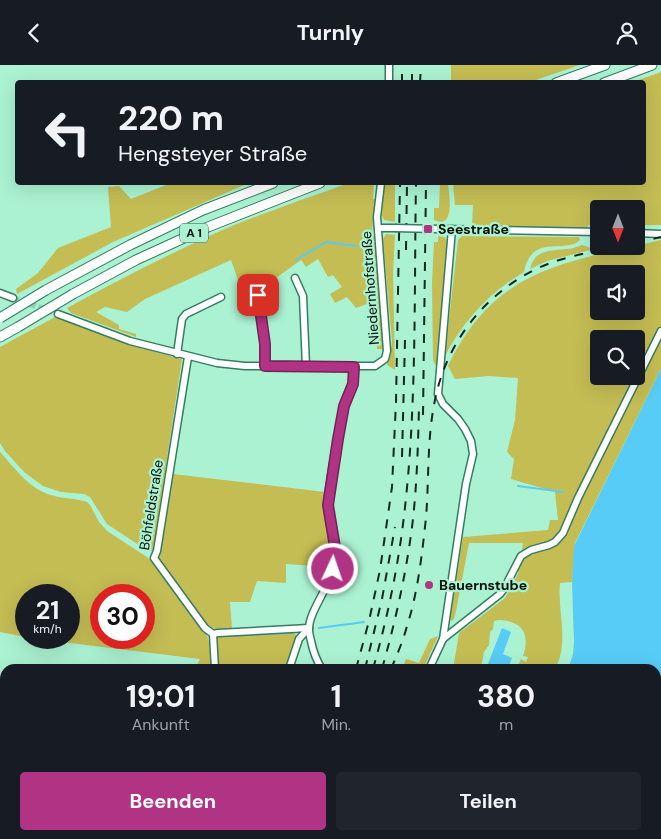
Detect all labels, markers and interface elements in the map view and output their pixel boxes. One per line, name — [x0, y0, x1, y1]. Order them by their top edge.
text: Turnly — [297, 18, 364, 47]
icon: back — [20, 19, 48, 47]
icon: person — [613, 19, 641, 47]
text: 220 m — [118, 95, 224, 141]
icon: left — [35, 100, 100, 165]
text: Hengsteyer Straße — [118, 139, 307, 168]
north arrow — [590, 200, 645, 255]
map controls — [590, 200, 645, 385]
place label: Seestraße — [438, 220, 509, 238]
road number: A 1 — [180, 223, 208, 243]
marker: Seestraße — [422, 223, 434, 235]
street label: Niedernhofstraße — [357, 231, 383, 345]
button: sound — [590, 265, 645, 320]
pin — [237, 274, 279, 316]
icon: arrive — [244, 281, 272, 309]
button: search — [590, 330, 645, 385]
street label: Böhfeldstraße — [135, 459, 167, 551]
position arrow — [306, 542, 358, 594]
place label: Bauernstube — [439, 576, 527, 594]
marker: Bauernstube — [423, 579, 435, 591]
speed limit sign: 30 — [90, 584, 155, 649]
text: 21 — [36, 594, 59, 627]
text: km/h — [33, 621, 62, 637]
text: 19:01 — [126, 677, 196, 716]
text: 1 — [331, 677, 342, 716]
text: 380 — [477, 677, 535, 716]
text: Ankunft — [132, 714, 190, 735]
text: Min. — [321, 714, 351, 735]
text: m — [499, 714, 513, 735]
button: Beenden — [20, 772, 326, 830]
button: Teilen — [336, 772, 641, 830]

